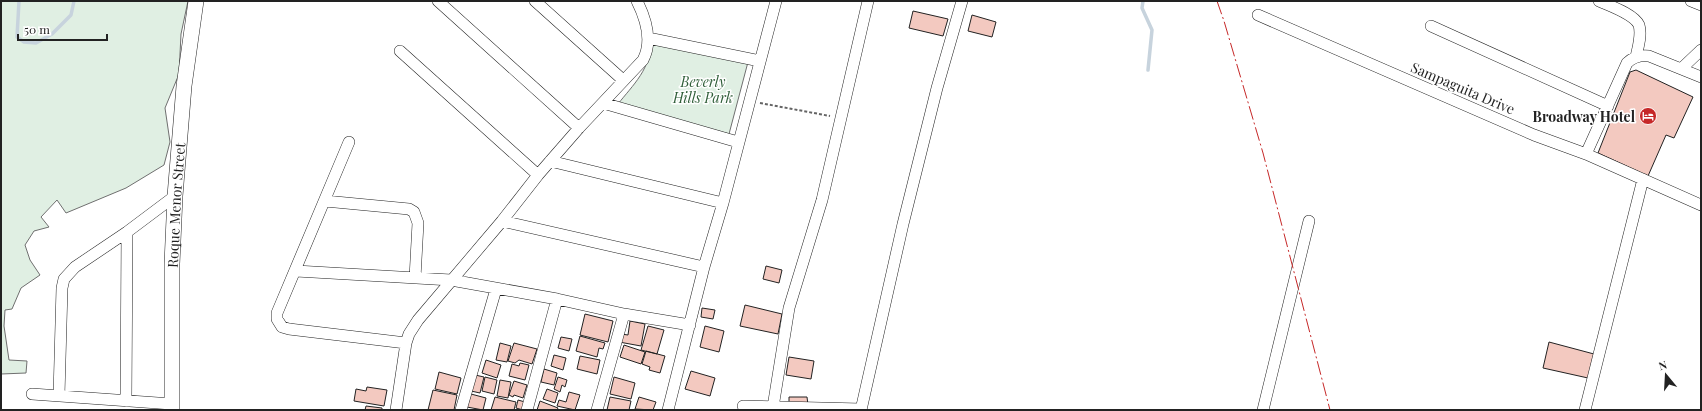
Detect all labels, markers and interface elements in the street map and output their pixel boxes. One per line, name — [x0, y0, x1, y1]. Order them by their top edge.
scale bar — [18, 16, 107, 42]
text: 50 m — [24, 21, 50, 37]
street label: Sampaguita Drive — [1408, 58, 1518, 118]
park label: Beverly Hills Park — [672, 72, 733, 107]
hotel icon: Broadway Hotel — [1638, 106, 1658, 126]
place label: Broadway Hotel — [1533, 107, 1636, 126]
street label: Roque Menor Street — [162, 141, 189, 268]
north arrow — [1646, 355, 1686, 395]
text: N — [1657, 357, 1669, 373]

